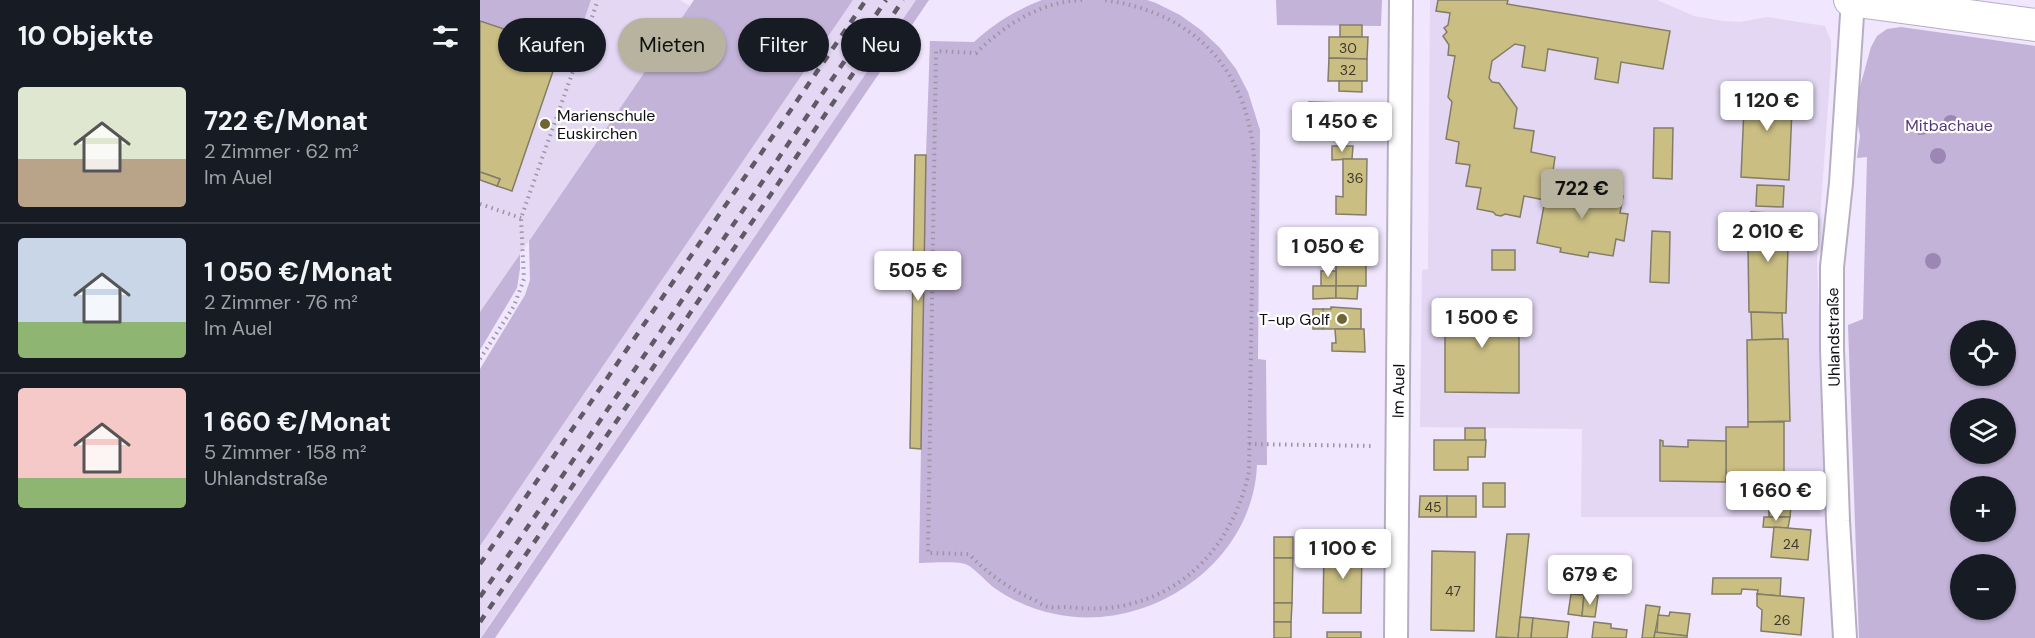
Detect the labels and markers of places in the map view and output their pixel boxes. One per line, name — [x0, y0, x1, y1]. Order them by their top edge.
pin: 1 120 € — [1712, 81, 1822, 132]
pin: 1 450 € — [1287, 102, 1397, 153]
place label: Marienschule Euskirchen — [557, 105, 655, 144]
marker: Marienschule Euskirchen — [538, 117, 552, 131]
pin: 722 € — [1540, 169, 1624, 220]
pin: 2 010 € — [1713, 212, 1823, 263]
pin: 1 050 € — [1273, 227, 1383, 278]
pin: 505 € — [876, 251, 960, 302]
pin: 1 500 € — [1427, 298, 1537, 349]
place label: T-up Golf — [1259, 309, 1330, 330]
marker: T-up Golf — [1335, 312, 1349, 326]
pin: 1 660 € — [1721, 471, 1831, 522]
pin: 1 100 € — [1288, 529, 1398, 580]
pin: 679 € — [1548, 555, 1632, 606]

